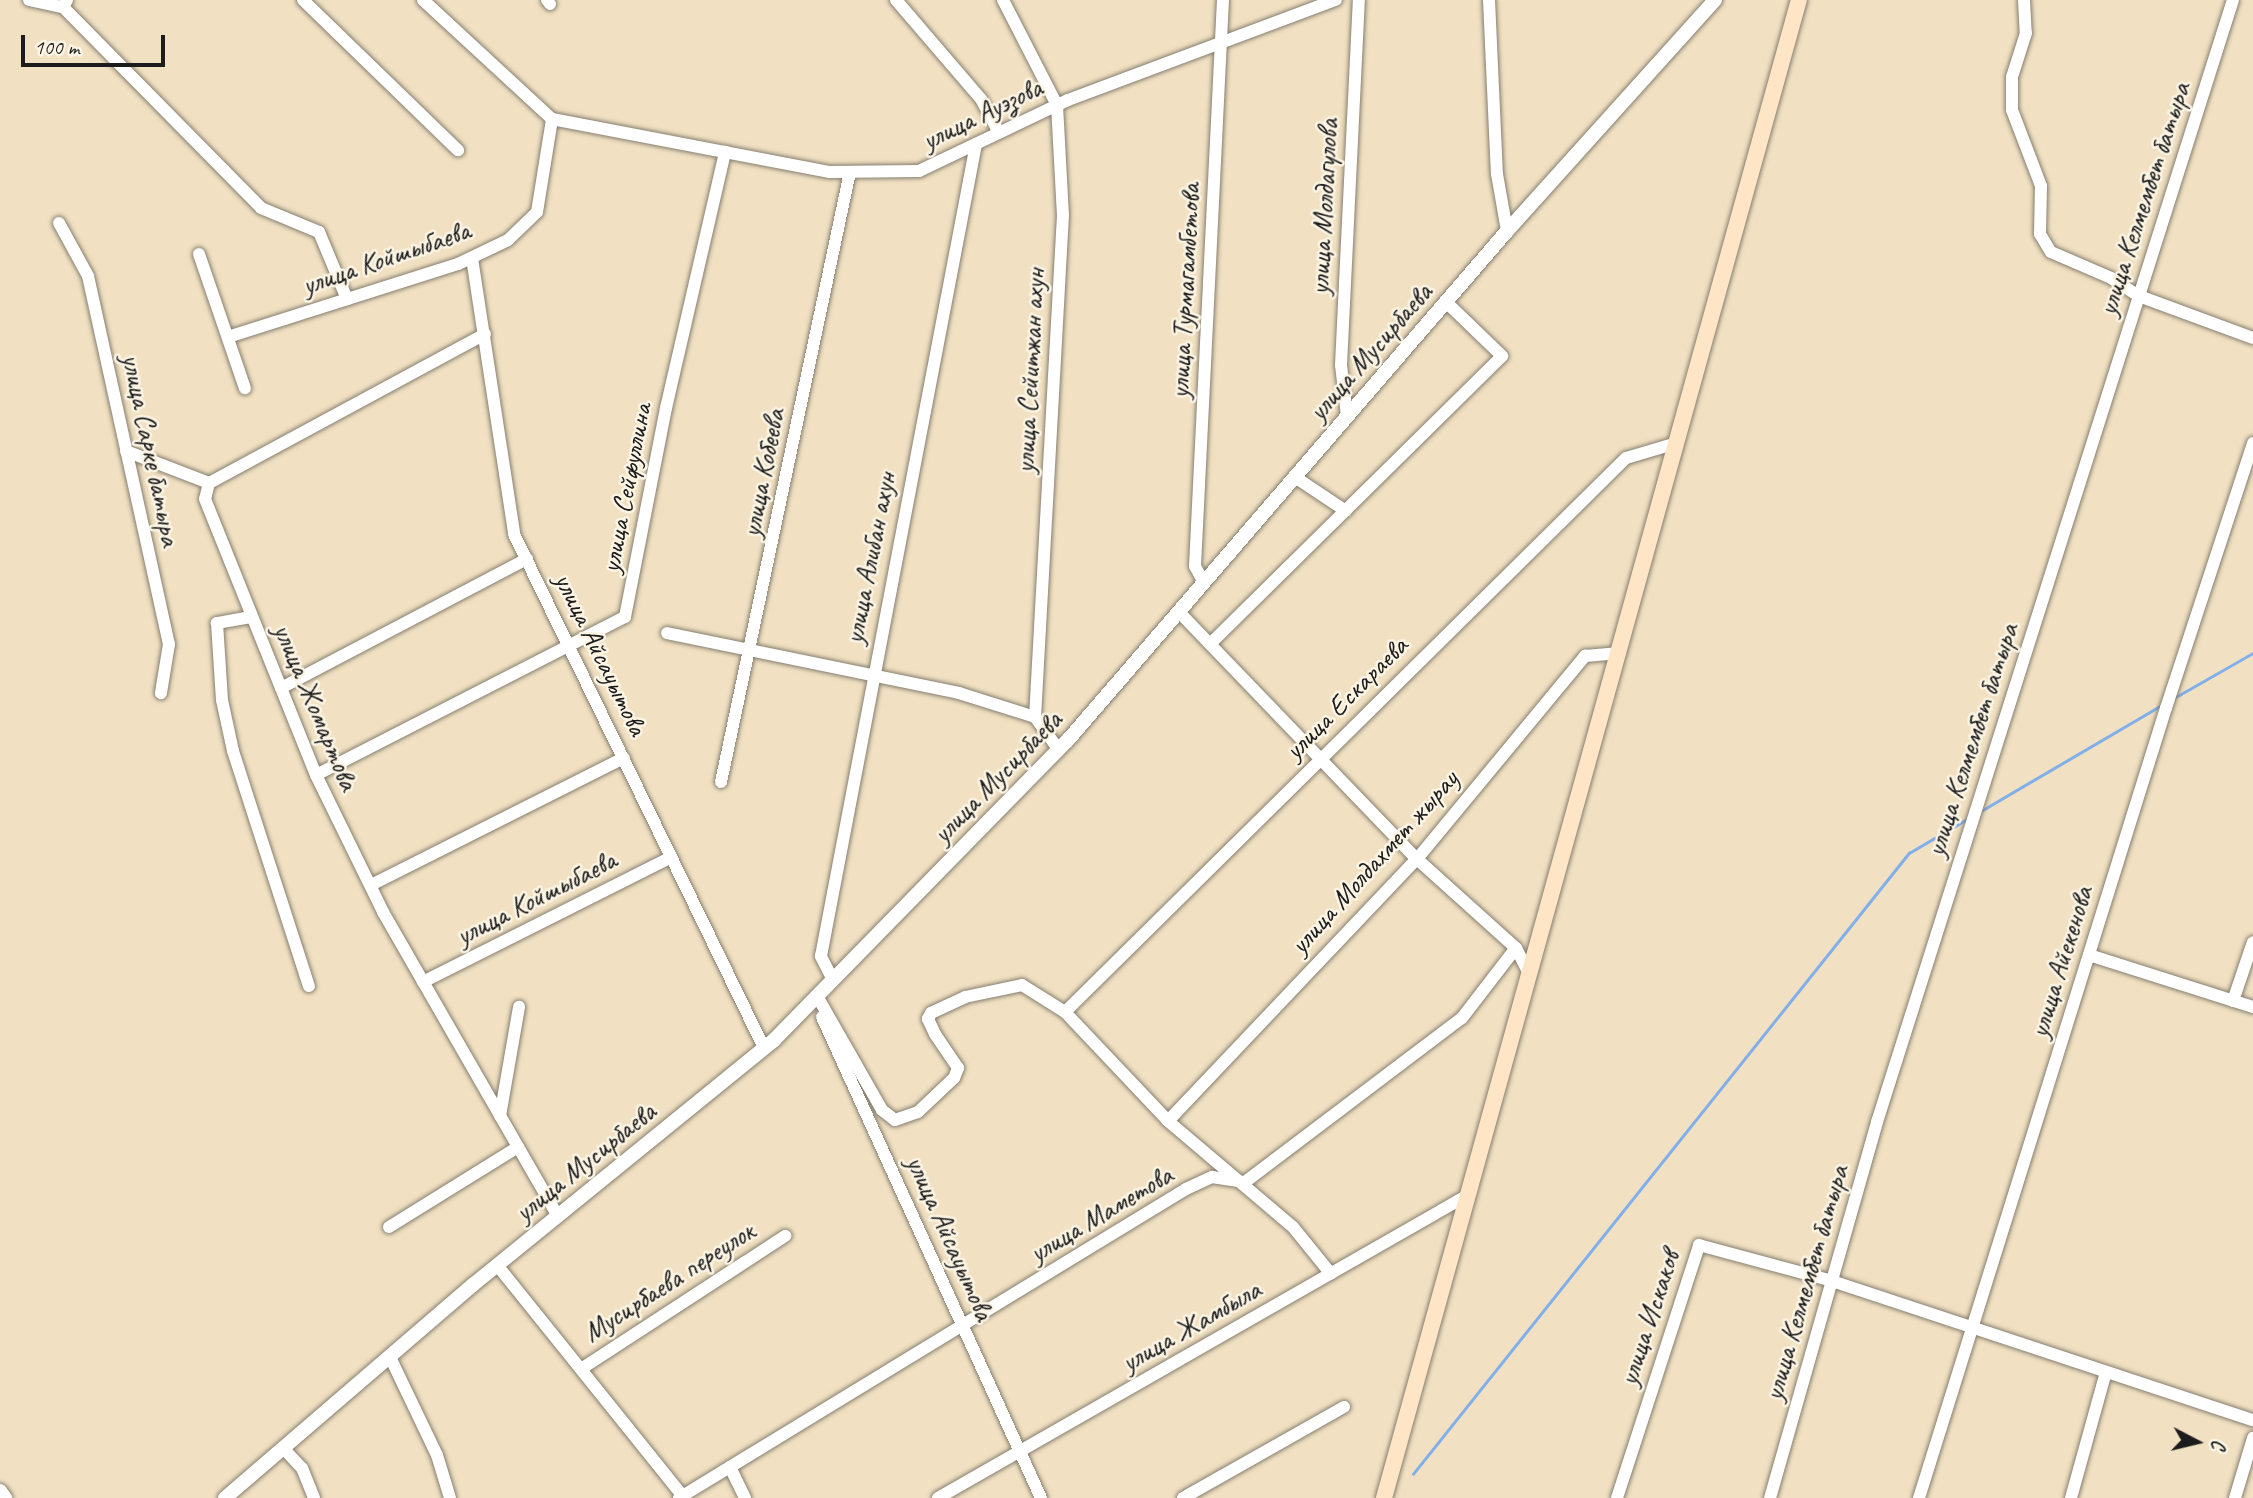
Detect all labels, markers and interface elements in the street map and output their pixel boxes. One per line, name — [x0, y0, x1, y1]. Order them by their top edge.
scale bar — [24, 21, 168, 65]
text: 100 m — [34, 34, 79, 60]
street label: улица Ауэзова — [917, 71, 1047, 157]
street label: улица Келмембет батыра — [2089, 75, 2199, 323]
street label: улица Молдагулова — [1303, 118, 1345, 296]
street label: улица Турмагамбетова — [1163, 183, 1207, 399]
street label: улица Койшыбаева — [298, 214, 474, 302]
street label: улица Сейитжан ахун — [1008, 267, 1052, 475]
street label: улица Мусирбаева — [1301, 276, 1439, 428]
street label: улица Сарке батыра — [114, 349, 188, 551]
street label: улица Сейфуллина — [593, 401, 659, 575]
street label: улица Кобеева — [734, 406, 792, 540]
street label: улица Алибан ахун — [837, 469, 903, 647]
street label: улица Айсауытова — [547, 567, 655, 741]
street label: улица Келмембет батыра — [1917, 616, 2027, 864]
street label: улица Жомартова — [266, 619, 366, 795]
street label: улица Ескараева — [1278, 630, 1414, 766]
street label: улица Мусирбаева — [925, 704, 1069, 850]
street label: улица Молдахмет жырау — [1281, 762, 1467, 962]
street label: улица Койшыбаева — [450, 843, 622, 953]
street label: улица Айекенова — [2022, 882, 2100, 1042]
street label: улица Мусирбаева — [508, 1095, 662, 1229]
street label: улица Айсауытова — [899, 1151, 1001, 1325]
street label: улица Маметова — [1022, 1157, 1180, 1271]
street label: улица Келмембет батыра — [1755, 1159, 1857, 1407]
street label: Мусирбаева переулок — [578, 1215, 760, 1349]
street label: улица Искаков — [1612, 1247, 1686, 1389]
street label: улица Жамбыла — [1115, 1273, 1267, 1379]
north arrow — [2162, 1407, 2232, 1477]
text: С — [2205, 1438, 2230, 1451]

